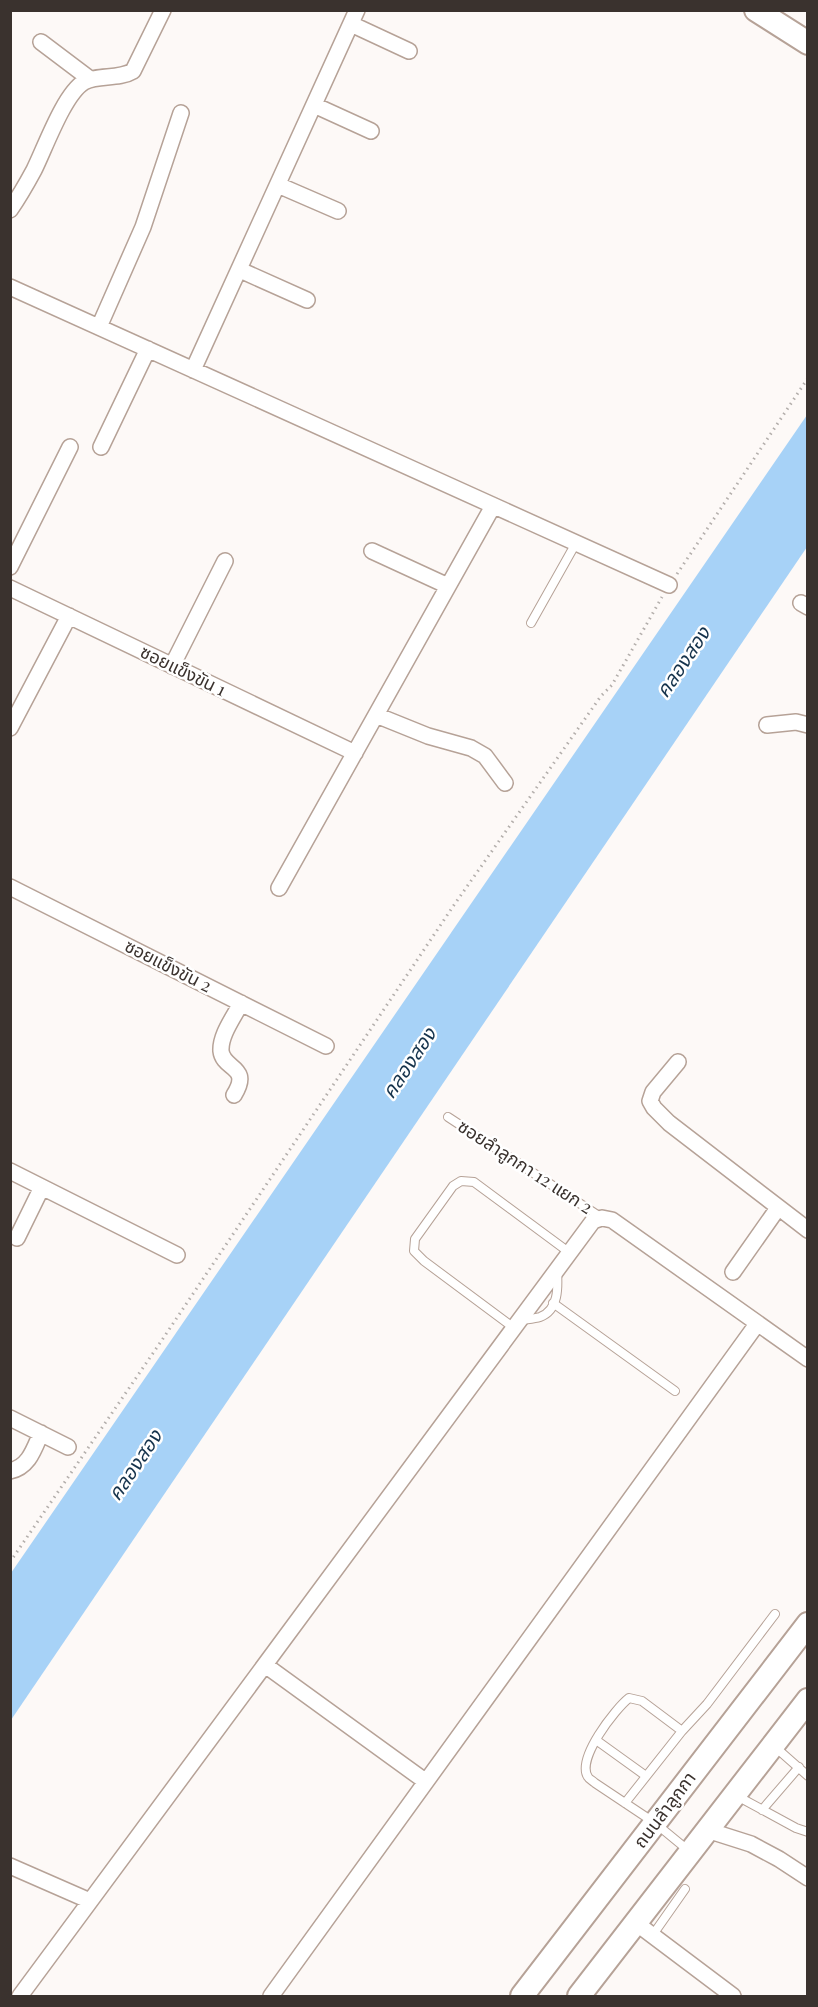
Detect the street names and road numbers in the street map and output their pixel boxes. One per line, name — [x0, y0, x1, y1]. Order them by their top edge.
street label: ซอยแข็งขัน 1 — [137, 639, 231, 701]
street label: ซอยแข็งขัน 2 — [121, 933, 216, 997]
street label: ซอยลําลูกกา 12 แยก 2 — [453, 1114, 598, 1220]
street label: ถนนลำลูกกา — [628, 1766, 702, 1853]

